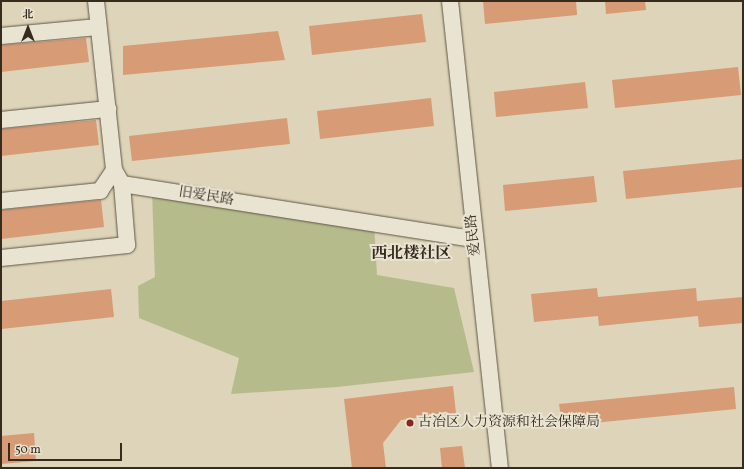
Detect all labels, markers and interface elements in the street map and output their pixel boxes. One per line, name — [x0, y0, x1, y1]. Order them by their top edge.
north arrow — [8, 8, 48, 48]
text: 北 — [23, 8, 34, 23]
street label: 旧爱民路 — [177, 184, 235, 210]
street label: 爱民路 — [463, 213, 485, 257]
district label: 西北楼社区 — [371, 244, 451, 264]
place label: 古冶区人力资源和社会保障局 — [418, 415, 600, 431]
marker: 古冶区人力资源和社会保障局 — [405, 418, 415, 428]
scale bar — [10, 435, 124, 461]
text: 50 m — [15, 442, 41, 458]

